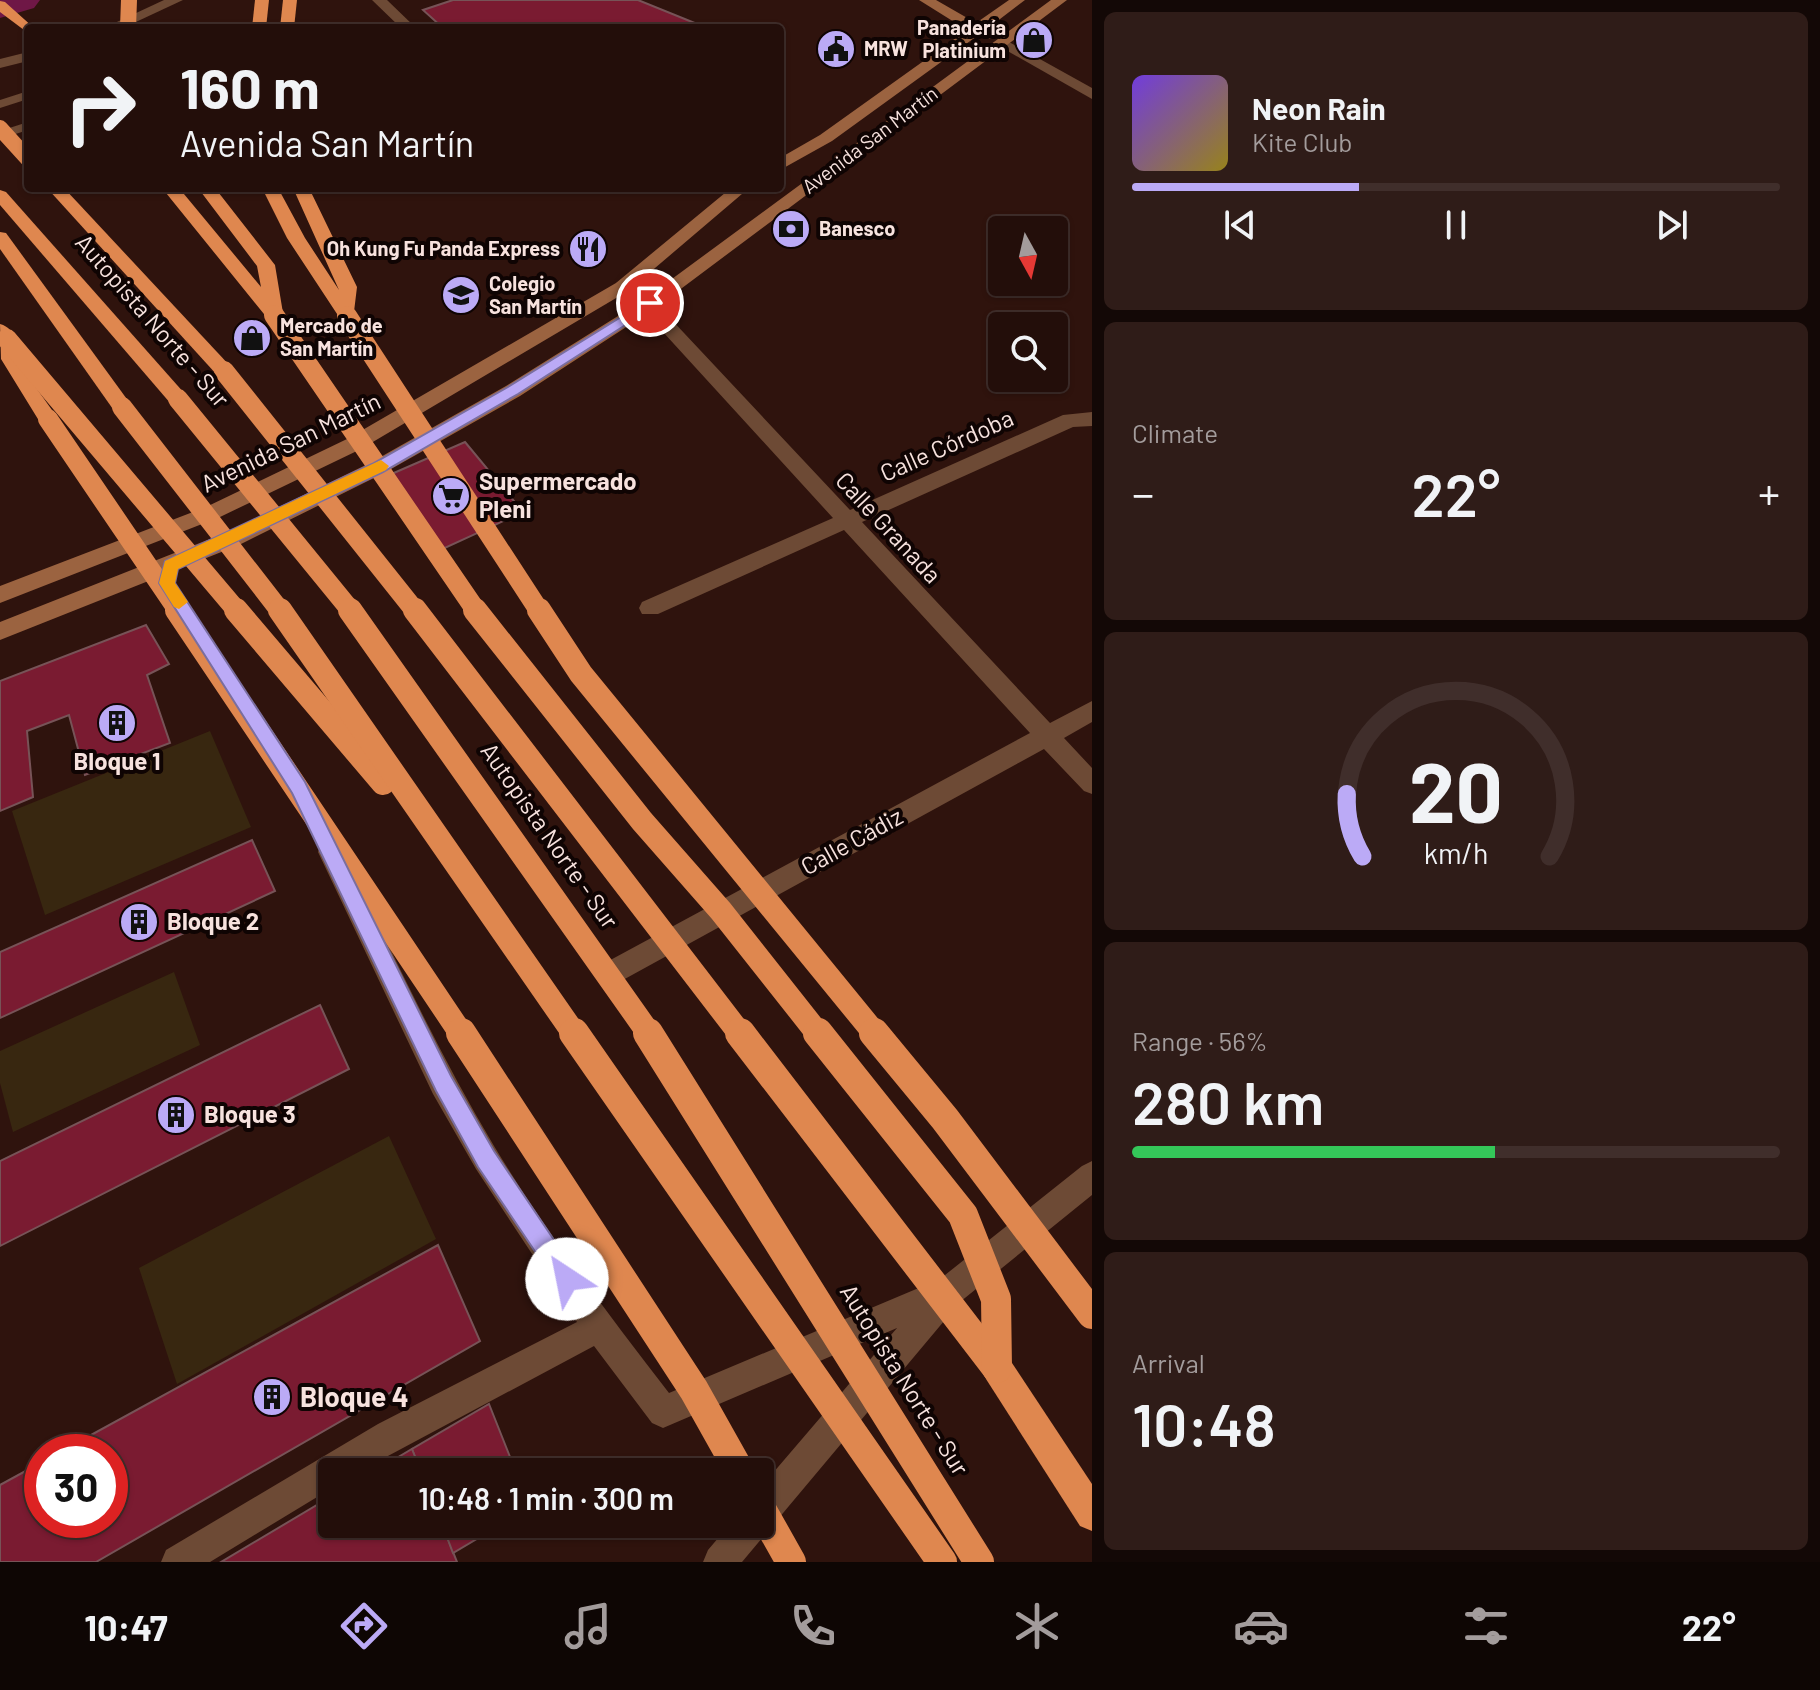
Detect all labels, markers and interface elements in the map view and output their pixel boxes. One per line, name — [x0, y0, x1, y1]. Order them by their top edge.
place label: Panadería Platinium — [917, 15, 1006, 62]
shop icon: Panadería Platinium — [1013, 19, 1055, 61]
public building icon: MRW — [815, 28, 857, 70]
place label: MRW — [864, 36, 908, 60]
text: 160 m — [180, 53, 320, 120]
icon: right — [48, 56, 152, 160]
street label: Avenida San Martín — [797, 80, 942, 198]
text: Neon Rain — [1252, 90, 1386, 126]
text: Avenida San Martín — [180, 121, 474, 164]
text: Kite Club — [1252, 126, 1353, 157]
icon: previous — [1218, 203, 1262, 247]
icon: pause — [1434, 203, 1478, 247]
icon: next — [1650, 203, 1694, 247]
bank icon: Banesco — [770, 208, 812, 250]
place label: Banesco — [819, 216, 895, 240]
north arrow — [988, 216, 1068, 296]
map controls — [988, 216, 1068, 392]
street label: Autopista Norte - Sur — [70, 228, 236, 413]
restaurant icon: Oh Kung Fu Panda Express — [567, 228, 609, 270]
place label: Oh Kung Fu Panda Express — [327, 236, 560, 260]
pin — [616, 269, 684, 337]
place label: Colegio San Martín — [489, 271, 582, 318]
school or university icon: Colegio San Martín — [440, 274, 482, 316]
icon: arrive — [628, 281, 672, 325]
button: search — [988, 312, 1068, 392]
place label: Mercado de San Martín — [280, 313, 383, 360]
shop icon: Mercado de San Martín — [231, 317, 273, 359]
street label: Avenida San Martín — [196, 386, 385, 498]
street label: Calle Córdoba — [875, 402, 1018, 487]
text: Climate — [1132, 417, 1218, 448]
text: 22° — [1412, 457, 1500, 529]
street label: Calle Granada — [830, 465, 948, 589]
place label: Supermercado Pleni — [479, 466, 637, 523]
text: − — [1132, 466, 1154, 519]
text: + — [1758, 466, 1780, 519]
supermarket icon: Supermercado Pleni — [430, 475, 472, 517]
building icon: Bloque 1 — [96, 702, 138, 744]
street label: Autopista Norte - Sur — [475, 737, 625, 934]
text: 20 — [1409, 740, 1503, 840]
place label: Bloque 1 — [73, 746, 161, 775]
street label: Calle Cádiz — [795, 801, 907, 880]
text: km/h — [1424, 835, 1488, 870]
building icon: Bloque 2 — [118, 901, 160, 943]
place label: Bloque 2 — [167, 906, 259, 935]
text: Range · 56% — [1132, 1025, 1268, 1056]
text: 280 km — [1132, 1065, 1324, 1137]
building icon: Bloque 3 — [155, 1094, 197, 1136]
place label: Bloque 3 — [204, 1099, 296, 1128]
position arrow — [525, 1237, 609, 1321]
street label: Autopista Norte - Sur — [835, 1278, 976, 1480]
text: Arrival — [1132, 1347, 1205, 1378]
building icon: Bloque 4 — [251, 1376, 293, 1418]
place label: Bloque 4 — [300, 1379, 409, 1413]
text: 10:48 — [1132, 1387, 1276, 1459]
speed limit sign: 30 — [24, 1434, 128, 1538]
text: 10:48 · 1 min · 300 m — [418, 1480, 674, 1516]
icon: directions — [336, 1598, 392, 1654]
icon: music — [560, 1598, 616, 1654]
icon: phone — [785, 1598, 841, 1654]
icon: climate — [1009, 1598, 1065, 1654]
icon: car — [1233, 1598, 1289, 1654]
icon: filters — [1458, 1598, 1514, 1654]
text: 10:47 — [84, 1605, 168, 1648]
text: 22° — [1682, 1605, 1736, 1648]

